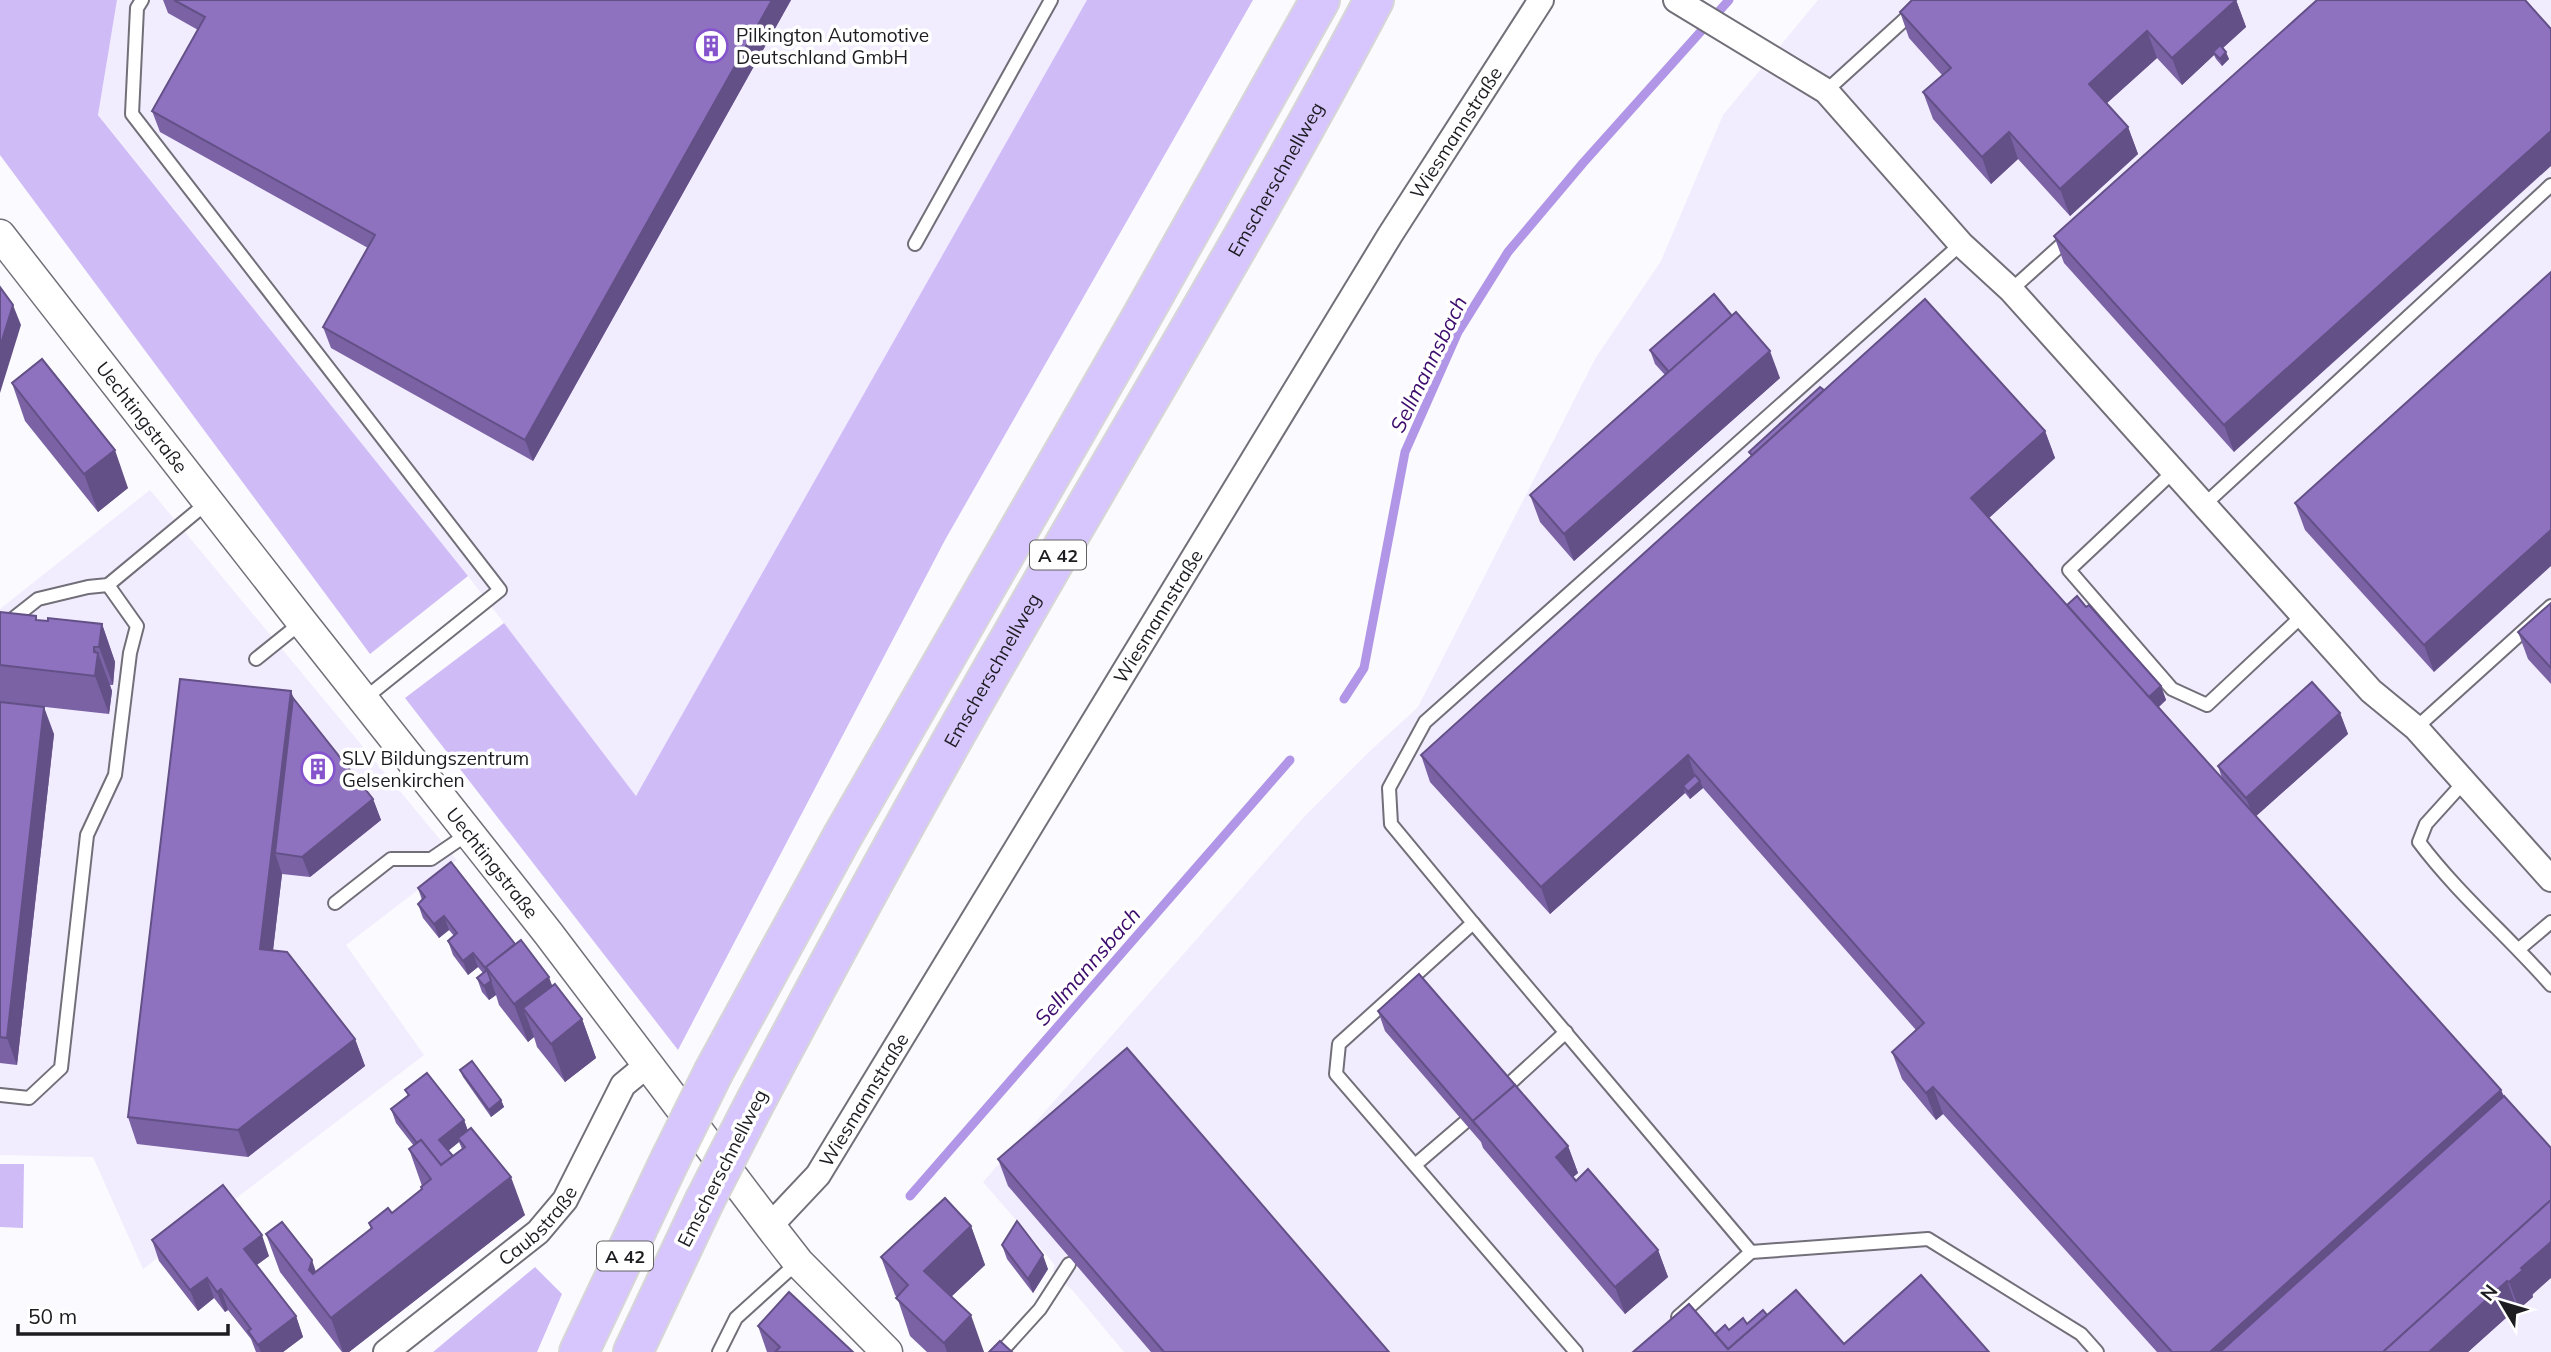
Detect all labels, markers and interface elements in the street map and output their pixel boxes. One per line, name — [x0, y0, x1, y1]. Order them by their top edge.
place label: Pilkington Automotive Deutschland GmbH — [736, 23, 929, 69]
building icon: Pilkington Automotive Deutschland GmbH — [692, 27, 730, 65]
street label: Wiesmannstraße — [1404, 62, 1507, 203]
street label: Emscherschnellweg — [1222, 98, 1329, 261]
water label: Sellmannsbach — [1384, 292, 1472, 436]
street label: Uechtingstraße — [91, 356, 193, 478]
road number: A 42 — [1030, 540, 1086, 570]
street label: Wiesmannstraße — [1108, 545, 1208, 688]
street label: Emscherschnellweg — [939, 589, 1046, 752]
place label: SLV Bildungszentrum Gelsenkirchen — [342, 746, 529, 792]
building icon: SLV Bildungszentrum Gelsenkirchen — [299, 750, 337, 788]
street label: Uechtingstraße — [441, 802, 544, 923]
water label: Sellmannsbach — [1028, 901, 1146, 1031]
street label: Wiesmannstraße — [814, 1029, 914, 1171]
street label: Emscherschnellweg — [672, 1085, 772, 1251]
street label: Caubstraße — [494, 1182, 582, 1271]
road number: A 42 — [597, 1241, 653, 1270]
north arrow — [2467, 1268, 2537, 1338]
text: N — [2475, 1279, 2502, 1306]
scale bar — [18, 1292, 228, 1336]
text: 50 m — [28, 1303, 77, 1329]

